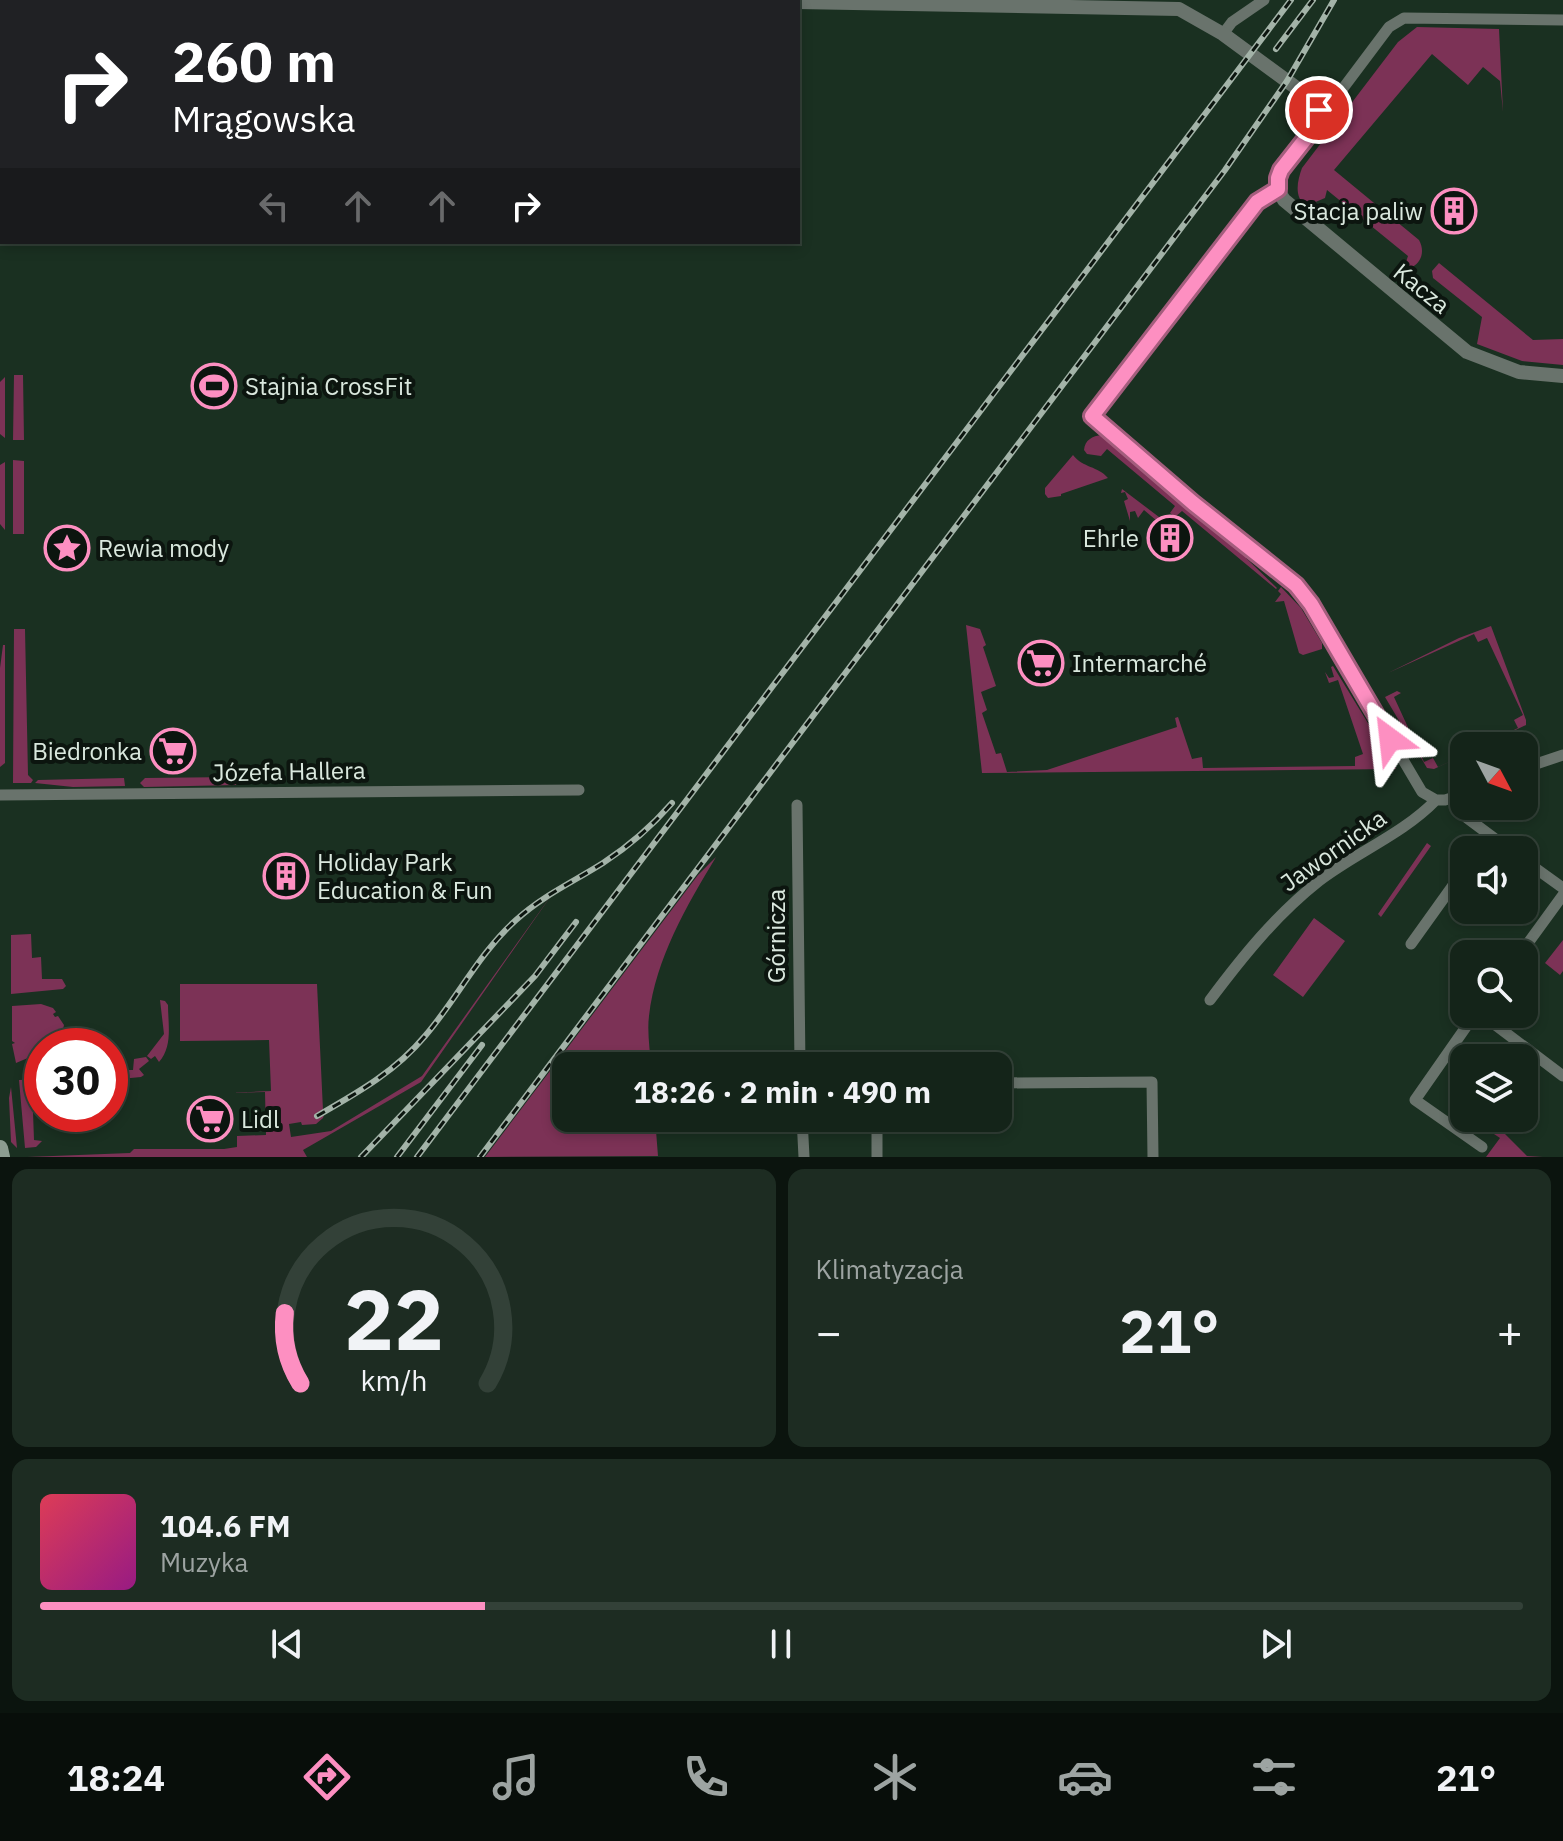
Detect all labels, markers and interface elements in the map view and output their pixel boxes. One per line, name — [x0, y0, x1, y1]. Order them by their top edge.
text: 260 m — [172, 25, 336, 97]
icon: right — [40, 32, 144, 136]
pin — [1285, 76, 1353, 144]
icon: arrive — [1297, 88, 1341, 132]
text: Mrągowska — [172, 95, 355, 142]
icon: left — [252, 184, 296, 228]
icon: ahead — [336, 184, 380, 228]
icon: ahead — [420, 184, 464, 228]
icon: right — [504, 184, 548, 228]
building icon: Stacja paliw — [1430, 187, 1478, 235]
place label: Stacja paliw — [1294, 195, 1423, 227]
street label: Kacza — [1387, 256, 1457, 321]
sports icon: Stajnia CrossFit — [190, 362, 238, 410]
place label: Stajnia CrossFit — [245, 370, 412, 402]
building icon: Ehrle — [1146, 514, 1194, 562]
place label: Ehrle — [1083, 522, 1139, 554]
place icon: Rewia mody — [43, 524, 91, 572]
place label: Rewia mody — [98, 532, 229, 564]
supermarket icon: Intermarché — [1017, 639, 1065, 687]
place label: Intermarché — [1072, 647, 1207, 679]
position arrow — [1348, 697, 1432, 781]
supermarket icon: Biedronka — [149, 727, 197, 775]
north arrow — [1450, 732, 1538, 820]
map controls — [1450, 732, 1538, 1132]
place label: Biedronka — [32, 735, 142, 767]
street label: Józefa Hallera — [212, 754, 366, 788]
street label: Jawornicka — [1274, 802, 1393, 898]
button: sound — [1450, 836, 1538, 924]
place label: Holiday Park Education & Fun — [317, 846, 493, 906]
building icon: Holiday Park Education & Fun — [262, 852, 310, 900]
street label: Górnicza — [760, 889, 792, 983]
button: search — [1450, 940, 1538, 1028]
speed limit sign: 30 — [24, 1028, 128, 1132]
button: layers — [1450, 1044, 1538, 1132]
text: 18:26 · 2 min · 490 m — [633, 1072, 931, 1111]
supermarket icon: Lidl — [186, 1095, 234, 1143]
place label: Lidl — [241, 1103, 279, 1135]
text: Klimatyzacja — [816, 1252, 964, 1286]
text: 22 — [344, 1265, 444, 1373]
text: 21° — [1119, 1291, 1219, 1370]
text: − — [816, 1303, 842, 1360]
text: + — [1497, 1303, 1523, 1360]
text: km/h — [360, 1362, 427, 1399]
text: 104.6 FM — [160, 1506, 291, 1545]
text: Muzyka — [160, 1545, 248, 1579]
icon: previous — [265, 1622, 309, 1666]
icon: pause — [759, 1622, 803, 1666]
icon: next — [1254, 1622, 1298, 1666]
icon: directions — [299, 1749, 355, 1805]
icon: music — [488, 1749, 544, 1805]
icon: phone — [678, 1749, 734, 1805]
icon: climate — [867, 1749, 923, 1805]
icon: car — [1057, 1749, 1113, 1805]
icon: filters — [1246, 1749, 1302, 1805]
text: 18:24 — [67, 1754, 165, 1801]
text: 21° — [1436, 1754, 1496, 1801]

